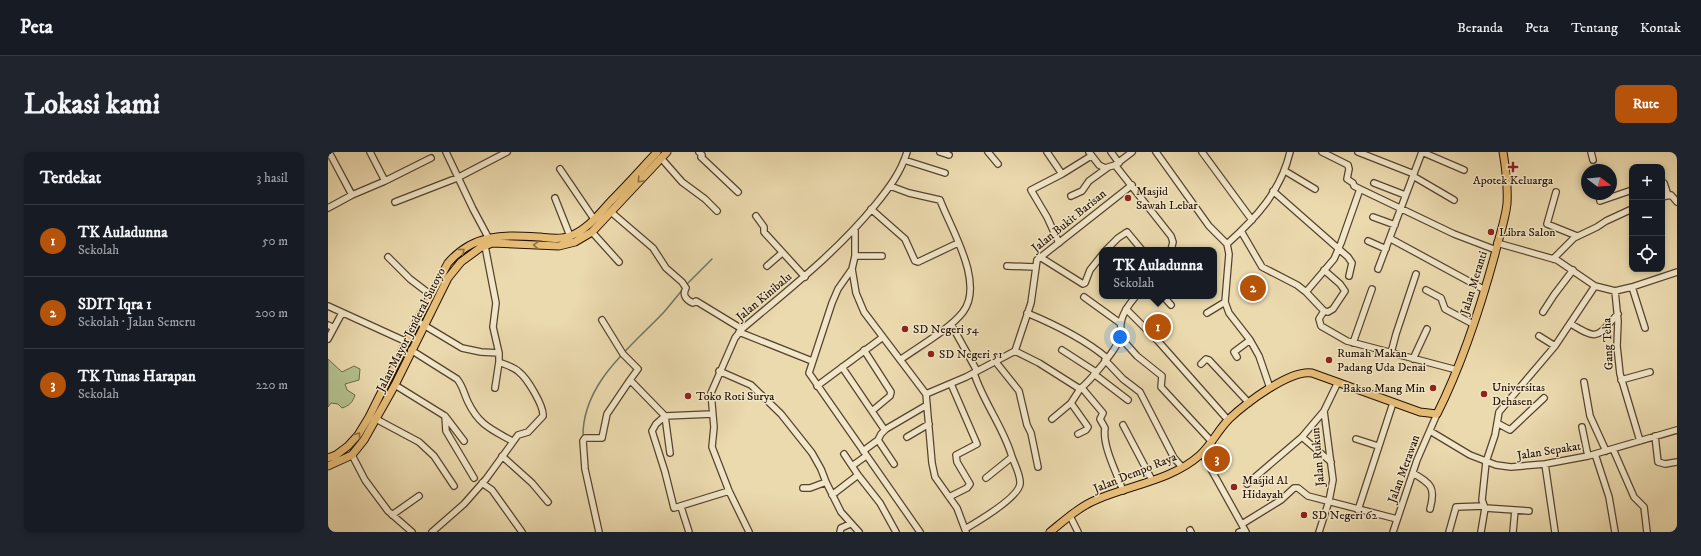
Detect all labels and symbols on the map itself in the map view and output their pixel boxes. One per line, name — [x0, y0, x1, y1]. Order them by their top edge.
marker: Apotek Keluarga — [1508, 162, 1518, 172]
north arrow — [1581, 164, 1617, 200]
place label: Apotek Keluarga — [1473, 173, 1554, 188]
one-way arrow — [638, 176, 645, 183]
place label: Masjid Sawah Lebar — [1136, 184, 1198, 213]
street label: Jalan Bukit Barisan — [1028, 186, 1110, 256]
marker: Masjid Sawah Lebar — [1123, 193, 1133, 203]
place label: Libra Salon — [1499, 225, 1556, 240]
marker: Libra Salon — [1486, 227, 1496, 237]
one-way arrow — [533, 241, 539, 250]
one-way arrow — [457, 249, 464, 256]
street label: Jalan Meranti — [1457, 249, 1491, 318]
street label: Jalan Mayor Jenderal Sutoyo — [373, 265, 449, 395]
street label: Jalan Kinibalu — [732, 269, 795, 325]
pin: 2 — [1240, 273, 1266, 303]
pin: 1 — [1145, 312, 1171, 342]
street label: Gang Teha — [1599, 317, 1617, 371]
place label: SD Negeri 54 — [913, 322, 980, 337]
marker: SD Negeri 54 — [900, 324, 910, 334]
your location — [1110, 327, 1130, 347]
place label: Rumah Makan Padang Uda Denai — [1337, 346, 1426, 375]
place label: SD Negeri 51 — [939, 347, 1003, 362]
marker: SD Negeri 51 — [926, 349, 936, 359]
marker: Rumah Makan Padang Uda Denai — [1324, 355, 1334, 365]
place label: Universitas Dehasen — [1492, 380, 1545, 409]
place label: Bakso Mang Min — [1343, 381, 1426, 396]
marker: Bakso Mang Min — [1428, 383, 1438, 393]
place label: Toko Roti Surya — [696, 389, 775, 404]
marker: Universitas Dehasen — [1479, 389, 1489, 399]
marker: Toko Roti Surya — [683, 391, 693, 401]
street label: Jalan Rukun — [1308, 426, 1328, 488]
one-way arrow — [353, 432, 360, 439]
street label: Jalan Merawan — [1384, 432, 1424, 506]
street label: Jalan Sepakat — [1515, 439, 1582, 464]
pin: 3 — [1204, 444, 1230, 474]
street label: Jalan Dempo Raya — [1090, 449, 1180, 497]
place label: Masjid Al Hidayah — [1242, 473, 1288, 502]
marker: Masjid Al Hidayah — [1229, 482, 1239, 492]
place label: SD Negeri 62 — [1312, 508, 1378, 523]
marker: SD Negeri 62 — [1299, 510, 1309, 520]

